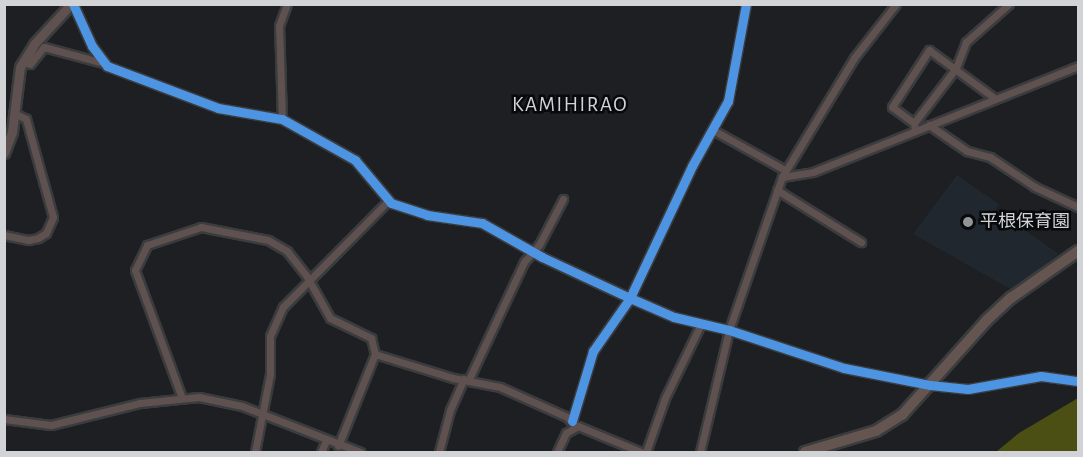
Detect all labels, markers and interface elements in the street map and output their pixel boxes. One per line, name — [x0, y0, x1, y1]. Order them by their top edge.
district label: KAMIHIRAO — [512, 92, 628, 118]
place label: 平根保育園 — [980, 211, 1070, 233]
marker: 平根保育園 — [961, 215, 975, 229]

